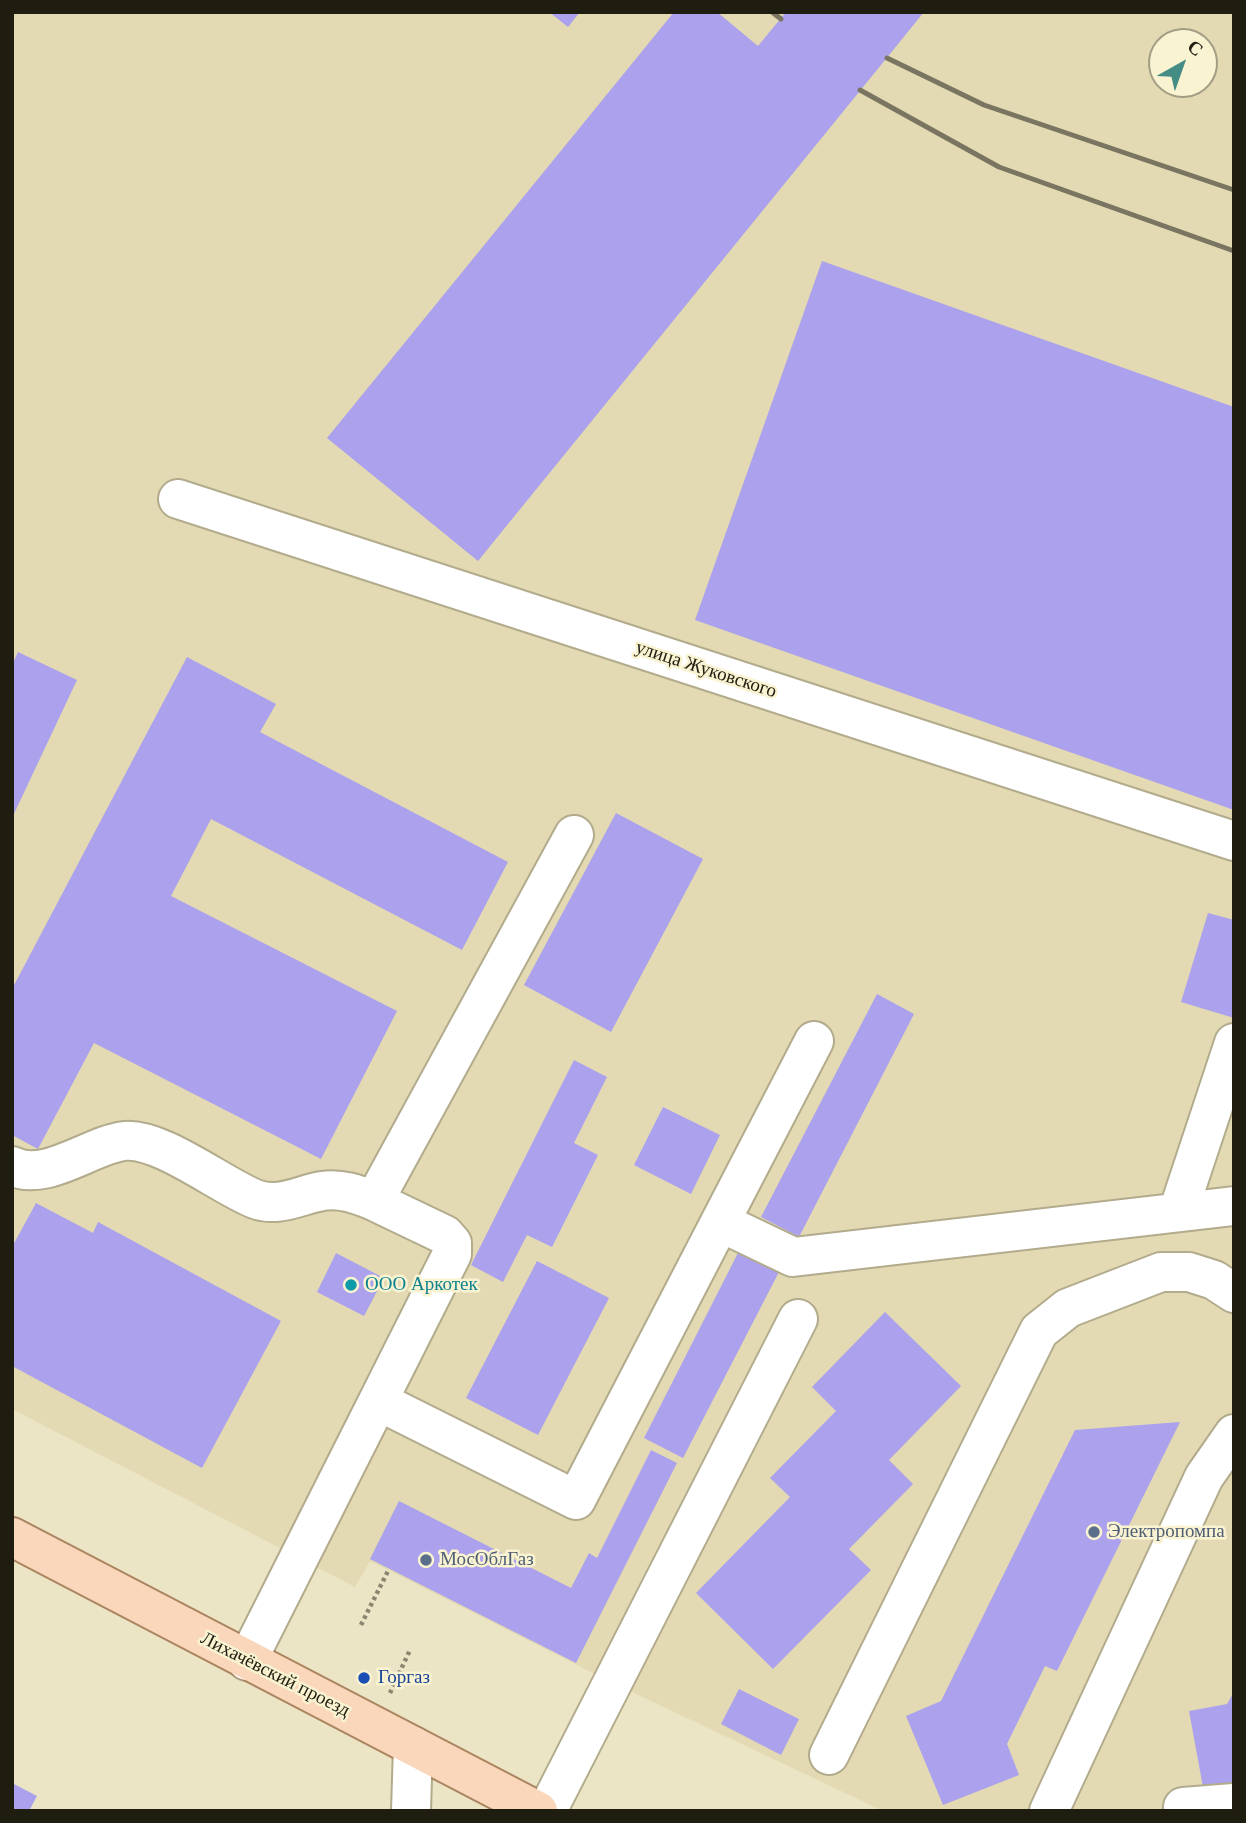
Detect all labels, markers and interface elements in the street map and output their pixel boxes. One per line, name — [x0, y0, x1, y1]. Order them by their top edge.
north arrow — [1148, 28, 1218, 98]
text: С — [1184, 36, 1208, 61]
street label: улица Жуковского — [633, 636, 779, 704]
place label: ООО Аркотек — [365, 1274, 478, 1296]
marker: ООО Аркотек — [343, 1277, 359, 1293]
place label: Электропомпа — [1108, 1521, 1225, 1543]
marker: Электропомпа — [1086, 1524, 1102, 1540]
place label: МосОблГаз — [440, 1549, 534, 1571]
marker: МосОблГаз — [418, 1552, 434, 1568]
street label: Лихачёвский проезд — [197, 1628, 353, 1722]
place label: Горгаз — [378, 1667, 430, 1689]
marker: Горгаз — [356, 1670, 372, 1686]

